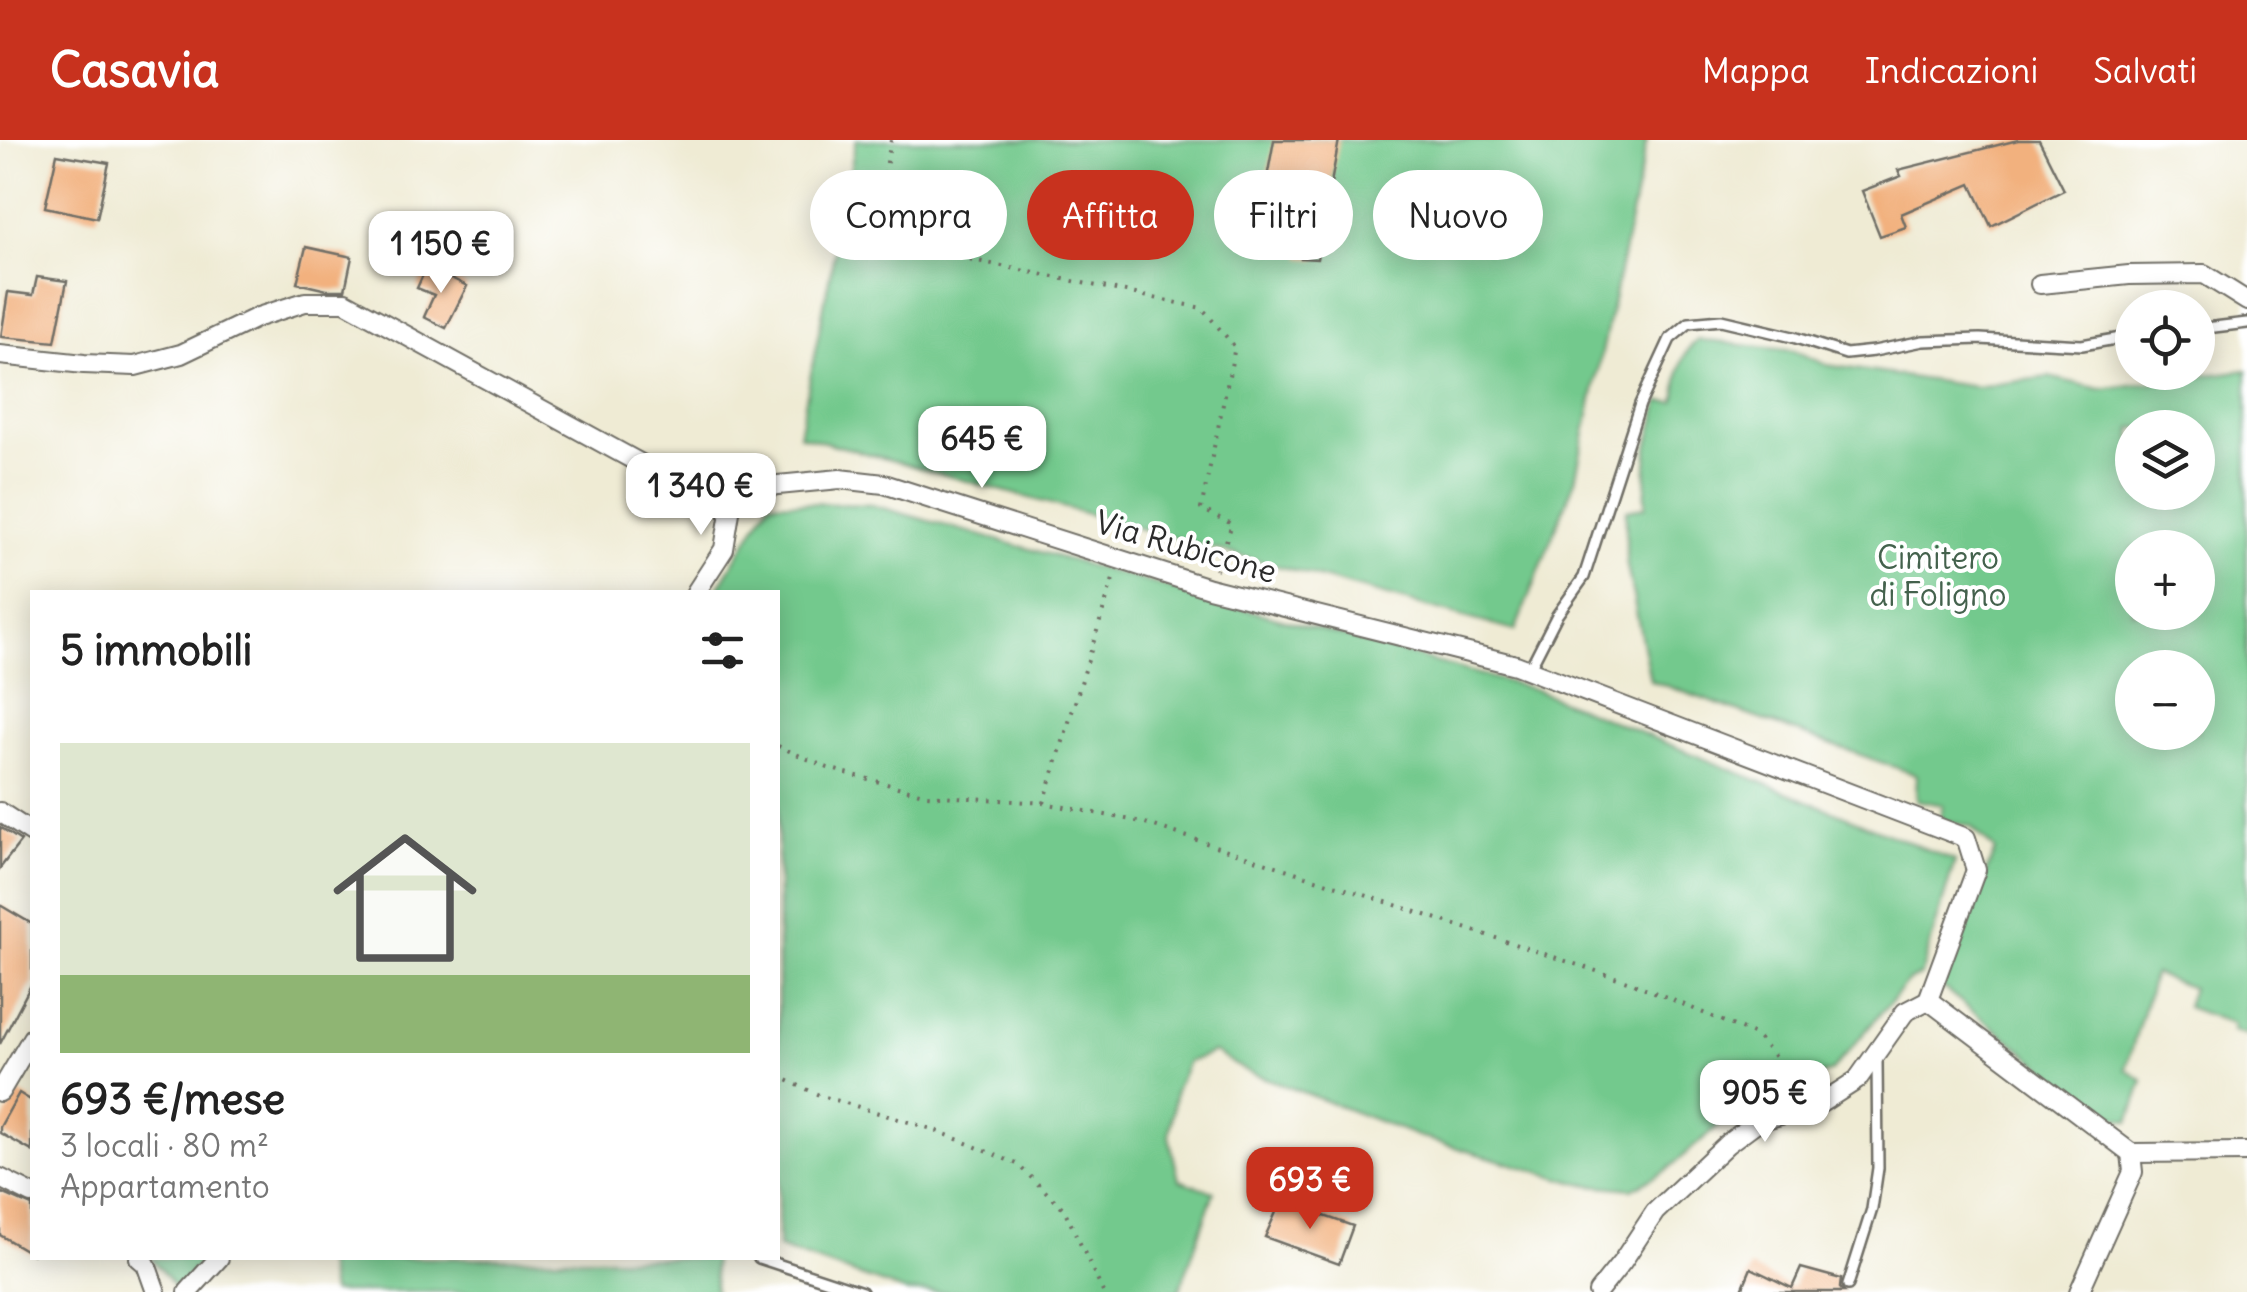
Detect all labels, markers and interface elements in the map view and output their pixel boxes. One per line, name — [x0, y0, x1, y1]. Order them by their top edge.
text: Casavia — [50, 40, 219, 100]
text: Mappa — [1702, 48, 1810, 92]
text: Indicazioni — [1865, 48, 2038, 92]
text: Salvati — [2093, 48, 2197, 92]
chip: Compra — [810, 170, 1007, 260]
chip: Affitta — [1027, 170, 1194, 260]
chip: Filtri — [1214, 170, 1353, 260]
chip: Nuovo — [1373, 170, 1543, 260]
pin: 1 150 € — [349, 211, 533, 296]
text: 1 150 € — [391, 223, 491, 264]
map controls — [2115, 290, 2215, 750]
button: locate — [2115, 290, 2215, 390]
pin: 645 € — [912, 406, 1052, 491]
button: layers — [2115, 410, 2215, 510]
text: 645 € — [940, 418, 1024, 459]
pin: 1 340 € — [609, 453, 793, 538]
text: 1 340 € — [648, 465, 754, 506]
street label: Via Rubicone — [1091, 501, 1281, 592]
button: + — [2115, 530, 2215, 630]
park label: Cimitero di Foligno — [1870, 537, 2007, 615]
icon: filters — [695, 623, 750, 678]
text: 5 immobili — [60, 624, 252, 676]
button: − — [2115, 650, 2215, 750]
icon: home — [315, 808, 495, 988]
pin: 905 € — [1695, 1060, 1835, 1145]
text: 905 € — [1722, 1072, 1808, 1113]
text: 693 €/mese — [60, 1073, 285, 1125]
text: 3 locali · 80 m² — [60, 1125, 269, 1166]
pin: 693 € — [1240, 1147, 1380, 1232]
text: 693 € — [1268, 1159, 1352, 1200]
text: Appartamento — [60, 1166, 270, 1207]

